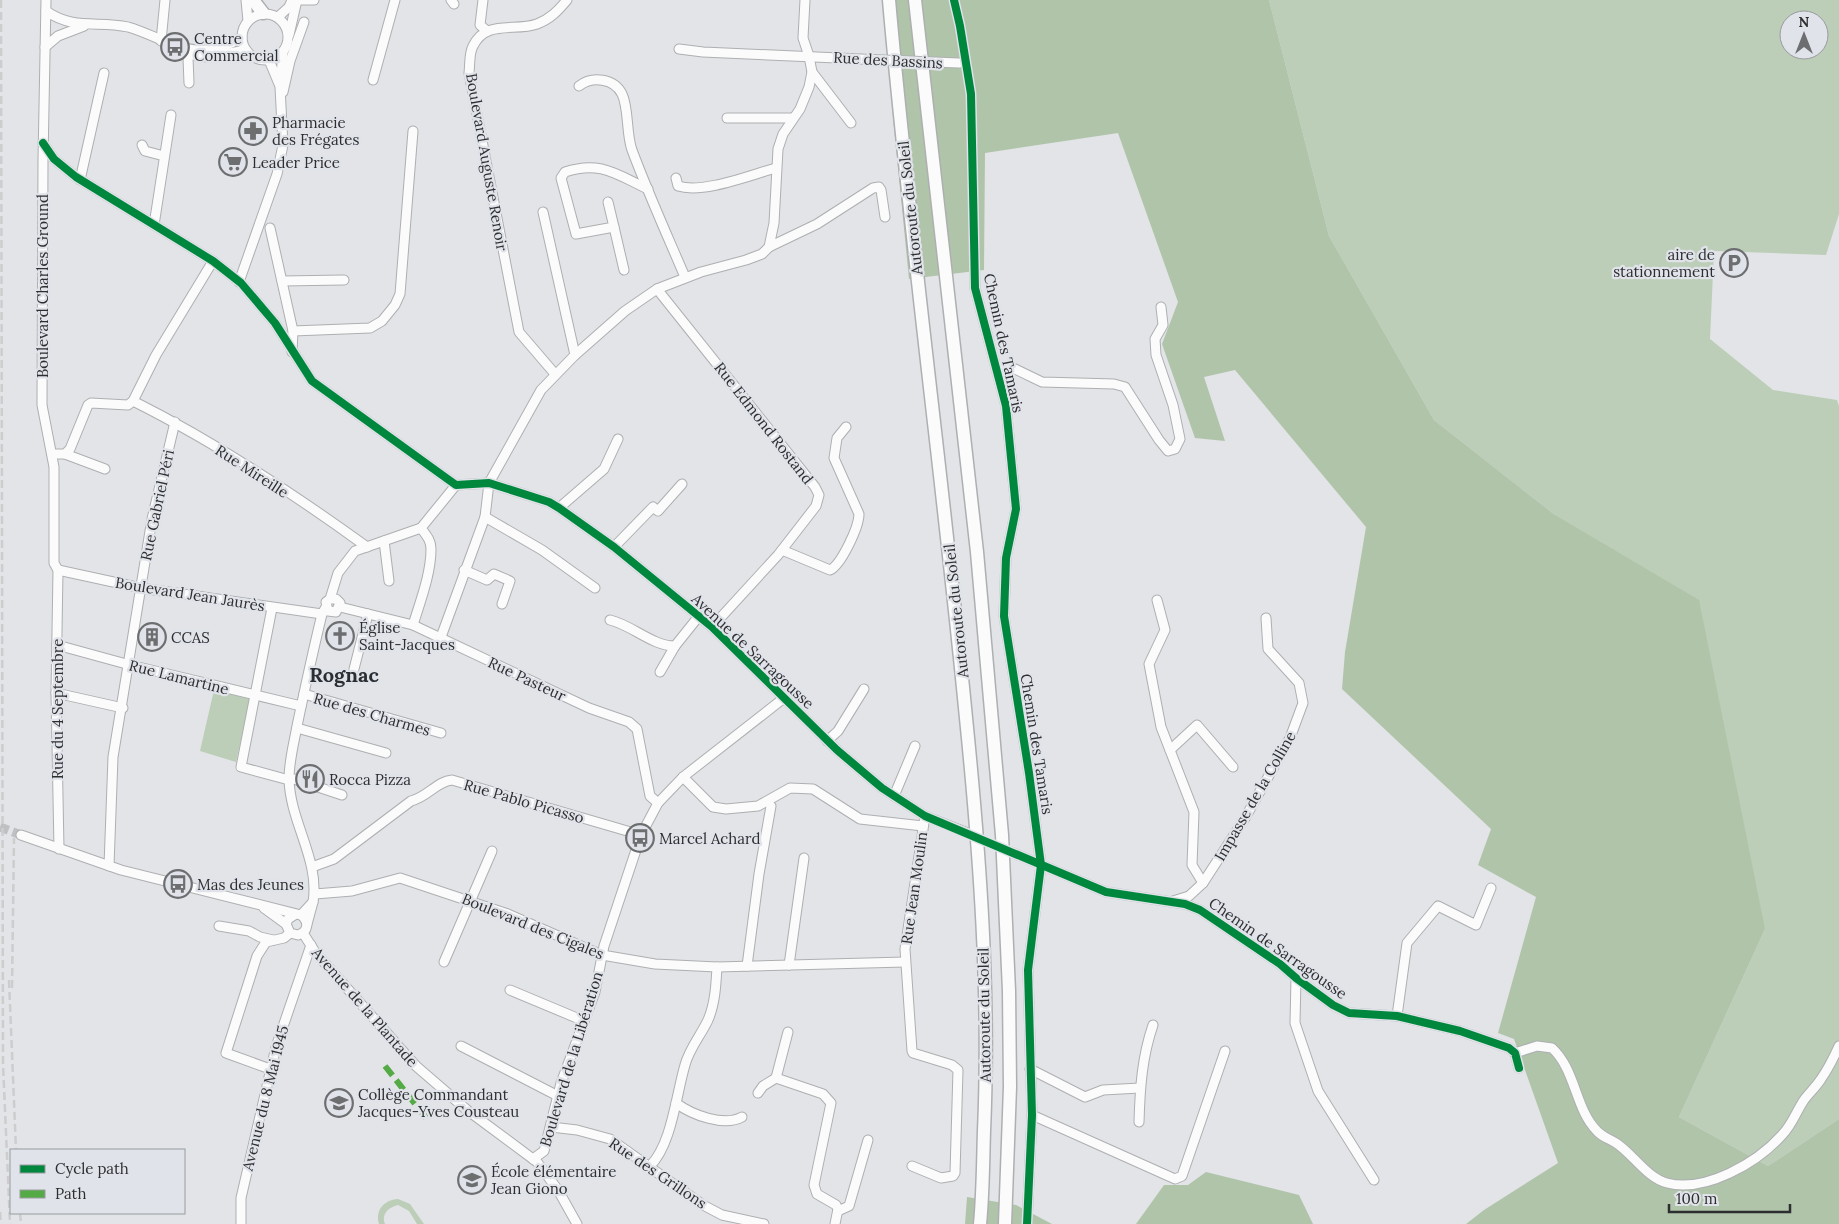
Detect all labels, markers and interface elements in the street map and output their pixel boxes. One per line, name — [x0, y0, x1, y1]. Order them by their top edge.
north arrow — [1779, 10, 1829, 60]
text: N — [1799, 13, 1810, 31]
place label: Centre Commercial — [194, 29, 279, 65]
bus stop icon: Centre Commercial — [160, 32, 190, 62]
street label: Rue des Bassins — [833, 48, 943, 72]
street label: Boulevard Auguste Renoir — [462, 72, 512, 253]
place label: Pharmacie des Frégates — [272, 113, 359, 149]
pharmacy icon: Pharmacie des Frégates — [238, 116, 268, 146]
street label: Autoroute du Soleil — [894, 140, 927, 277]
supermarket icon: Leader Price — [218, 147, 248, 177]
place label: Leader Price — [252, 153, 340, 172]
street label: Boulevard Charles Ground — [33, 194, 52, 378]
place label: aire de stationnement — [1613, 245, 1715, 281]
parking icon: aire de stationnement — [1719, 248, 1749, 278]
street label: Chemin des Tamaris — [980, 272, 1028, 414]
street label: Rue Edmond Rostand — [710, 358, 818, 488]
street label: Rue Mireille — [212, 440, 292, 502]
street label: Rue Gabriel Péri — [136, 448, 178, 562]
street label: Autoroute du Soleil — [940, 543, 973, 680]
street label: Boulevard Jean Jaurès — [114, 573, 266, 615]
street label: Avenue de Sarragousse — [687, 589, 818, 713]
place label: Église Saint-Jacques — [359, 618, 455, 654]
church icon: Église Saint-Jacques — [325, 621, 355, 651]
building icon: CCAS — [137, 622, 167, 652]
place label: CCAS — [171, 628, 210, 647]
street label: Rue du 4 Septembre — [48, 639, 67, 779]
street label: Rue Pasteur — [485, 653, 569, 705]
street label: Rue Lamartine — [127, 655, 231, 699]
district label: Rognac — [309, 662, 379, 687]
street label: Chemin des Tamaris — [1017, 672, 1058, 816]
street label: Rue des Charmes — [311, 688, 433, 740]
street label: Impasse de la Colline — [1210, 728, 1300, 864]
restaurant icon: Rocca Pizza — [295, 764, 325, 794]
place label: Rocca Pizza — [329, 770, 411, 789]
street label: Rue Pablo Picasso — [462, 775, 587, 827]
bus stop icon: Marcel Achard — [625, 823, 655, 853]
place label: Marcel Achard — [659, 829, 760, 848]
street label: Rue Jean Moulin — [897, 830, 931, 946]
bus stop icon: Mas des Jeunes — [163, 869, 193, 899]
place label: Mas des Jeunes — [197, 875, 304, 894]
street label: Boulevard des Cigales — [459, 889, 607, 963]
street label: Chemin de Sarragousse — [1205, 893, 1351, 1003]
street label: Avenue de la Plantade — [307, 943, 422, 1071]
street label: Autoroute du Soleil — [973, 948, 995, 1083]
street label: Boulevard de la Libération — [535, 969, 607, 1149]
street label: Avenue du 8 Mai 1945 — [237, 1023, 292, 1174]
place label: Collège Commandant Jacques-Yves Cousteau — [357, 1085, 519, 1121]
school or university icon: Collège Commandant Jacques-Yves Cousteau — [324, 1088, 354, 1118]
street label: Rue des Grillons — [606, 1133, 710, 1213]
legend — [10, 1149, 185, 1214]
text: Cycle path — [55, 1159, 129, 1178]
place label: École élémentaire Jean Giono — [490, 1162, 616, 1198]
school or university icon: École élémentaire Jean Giono — [457, 1165, 487, 1195]
scale bar — [1669, 1182, 1790, 1214]
text: Path — [55, 1184, 86, 1203]
text: 100 m — [1676, 1189, 1717, 1208]

